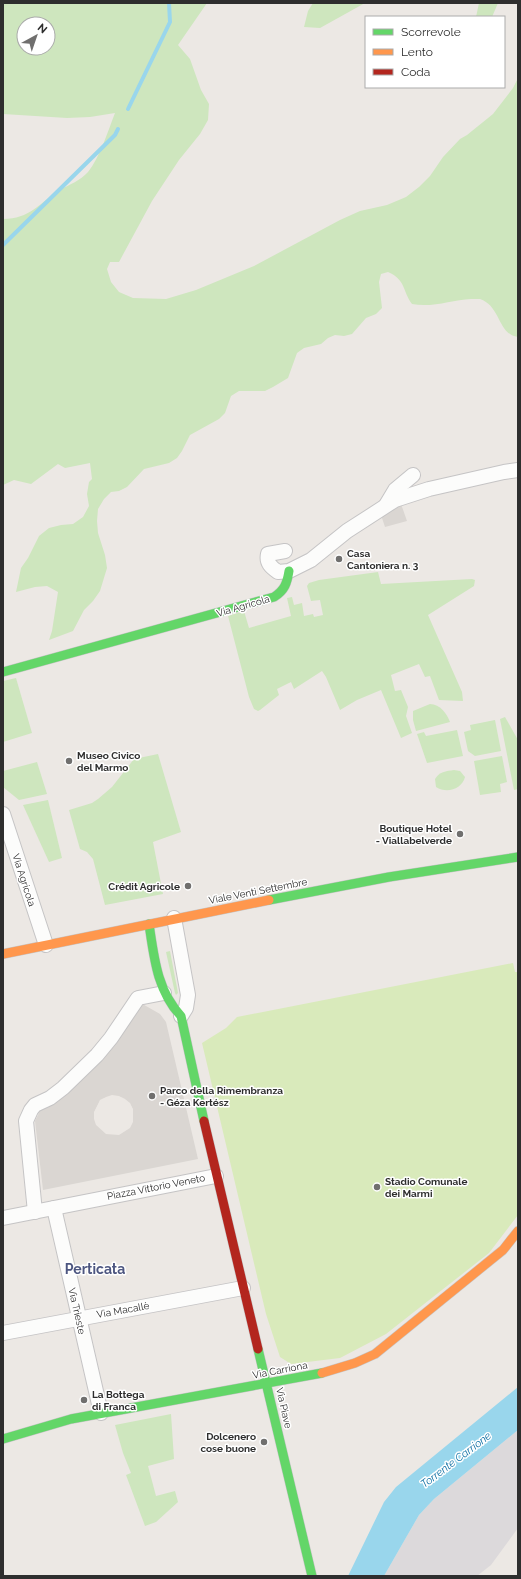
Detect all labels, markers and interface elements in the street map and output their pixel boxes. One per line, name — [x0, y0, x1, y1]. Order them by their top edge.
north arrow — [16, 16, 56, 56]
legend — [365, 16, 505, 88]
text: N — [35, 21, 50, 36]
text: Scorrevole — [401, 25, 461, 39]
text: Lento — [401, 45, 433, 59]
text: Coda — [401, 65, 430, 79]
place label: Casa Cantoniera n. 3 — [347, 548, 419, 571]
marker: Casa Cantoniera n. 3 — [334, 554, 344, 564]
street label: Via Agricola — [215, 593, 271, 619]
place label: Museo Civico del Marmo — [77, 750, 140, 773]
marker: Museo Civico del Marmo — [64, 756, 74, 766]
place label: Boutique Hotel - Viallabelverde — [376, 823, 453, 846]
marker: Boutique Hotel - Viallabelverde — [455, 829, 465, 839]
street label: Via Agricola — [10, 852, 38, 908]
street label: Viale Venti Settembre — [208, 876, 308, 906]
place label: Crédit Agricole — [108, 881, 180, 892]
marker: Crédit Agricole — [183, 881, 193, 891]
place label: Parco della Rimembranza - Géza Kertész — [160, 1085, 283, 1108]
marker: Parco della Rimembranza - Géza Kertész — [147, 1091, 157, 1101]
street label: Piazza Vittorio Veneto — [106, 1172, 206, 1202]
place label: Stadio Comunale dei Marmi — [385, 1176, 467, 1199]
marker: Stadio Comunale dei Marmi — [372, 1182, 382, 1192]
district label: Perticata — [65, 1261, 125, 1277]
street label: Via Trieste — [66, 1287, 88, 1335]
street label: Via Macallè — [96, 1300, 150, 1320]
street label: Via Carriona — [252, 1359, 308, 1381]
street label: Via Piave — [274, 1386, 294, 1430]
place label: La Bottega di Franca — [92, 1389, 145, 1412]
marker: La Bottega di Franca — [79, 1395, 89, 1405]
water label: Torrente Carrione — [418, 1429, 494, 1491]
place label: Dolcenero cose buone — [200, 1431, 256, 1454]
marker: Dolcenero cose buone — [259, 1437, 269, 1447]

